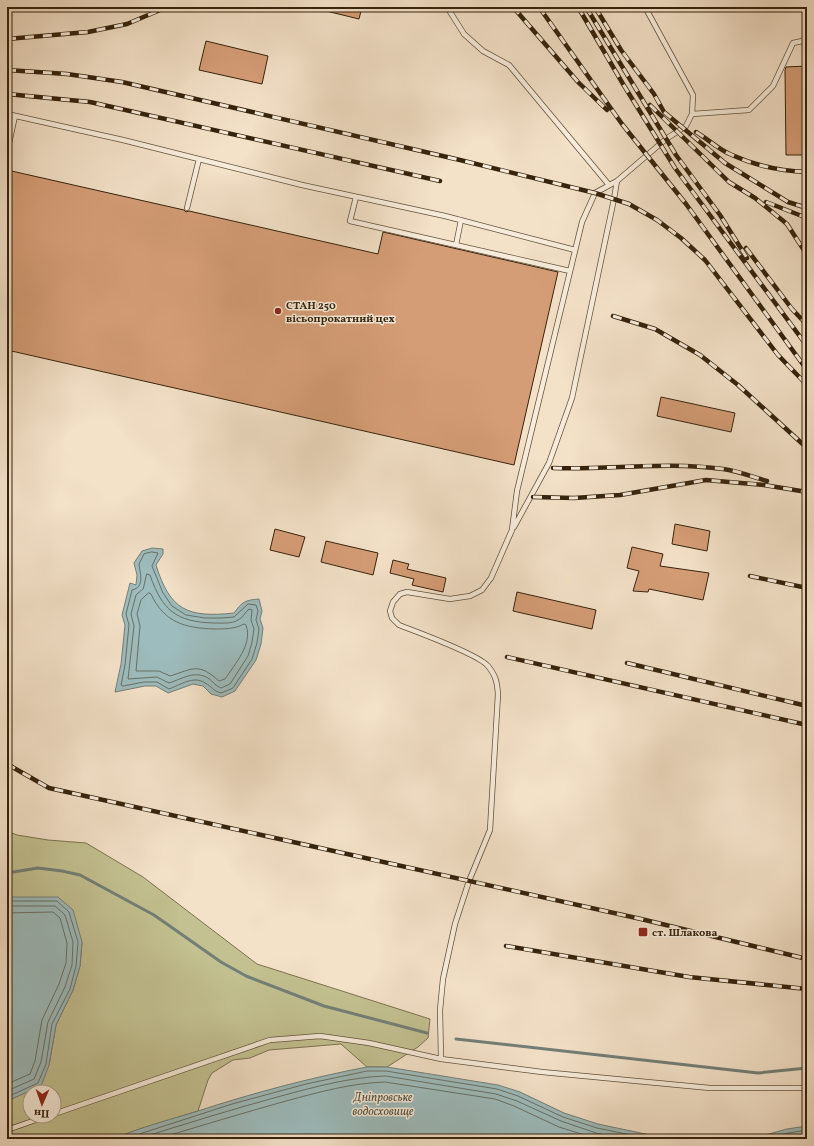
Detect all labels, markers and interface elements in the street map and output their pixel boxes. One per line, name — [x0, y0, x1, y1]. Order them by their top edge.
place label: СТАН 250 вісьопрокатний цех — [286, 299, 395, 327]
marker: СТАН 250 вісьопрокатний цех — [273, 306, 283, 316]
marker: ст. Шлакова — [637, 926, 649, 938]
place label: ст. Шлакова — [652, 926, 718, 941]
north arrow — [22, 1084, 62, 1124]
water label: Дніпровське водосховище — [353, 1090, 414, 1120]
text: Пн — [34, 1105, 50, 1120]

